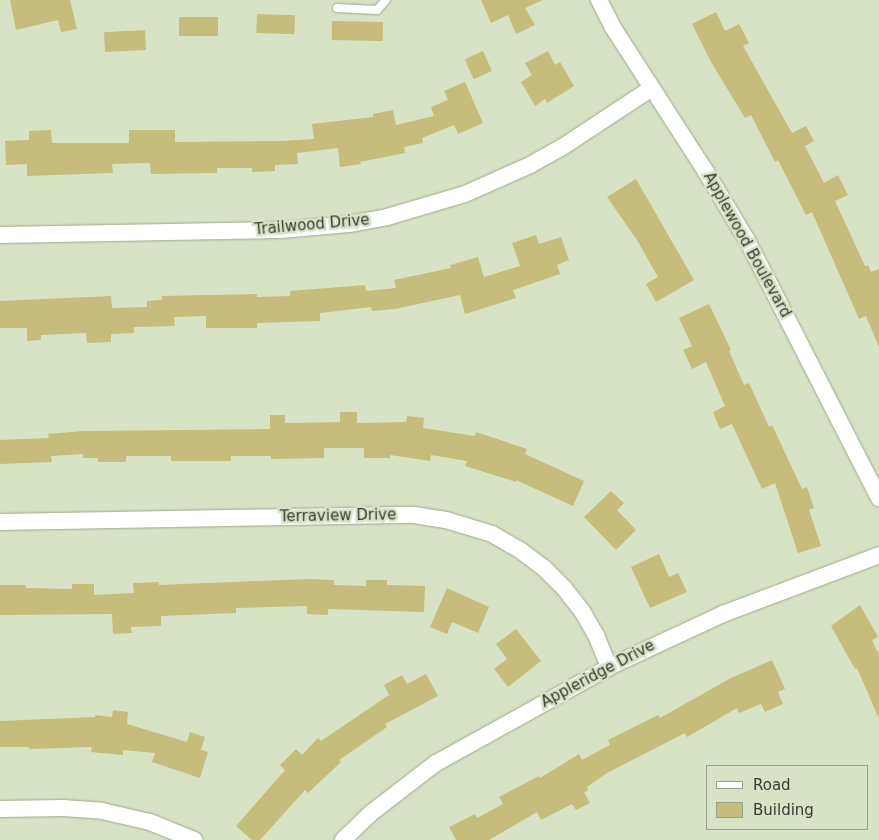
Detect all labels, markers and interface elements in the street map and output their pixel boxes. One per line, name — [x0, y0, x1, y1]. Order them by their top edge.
street label: Applewood Boulevard — [700, 169, 794, 321]
street label: Trailwood Drive — [254, 211, 370, 239]
street label: Terraview Drive — [280, 506, 396, 526]
street label: Appleridge Drive — [538, 636, 658, 712]
legend — [706, 765, 869, 830]
text: Road — [753, 776, 791, 794]
text: Building — [753, 801, 814, 819]

